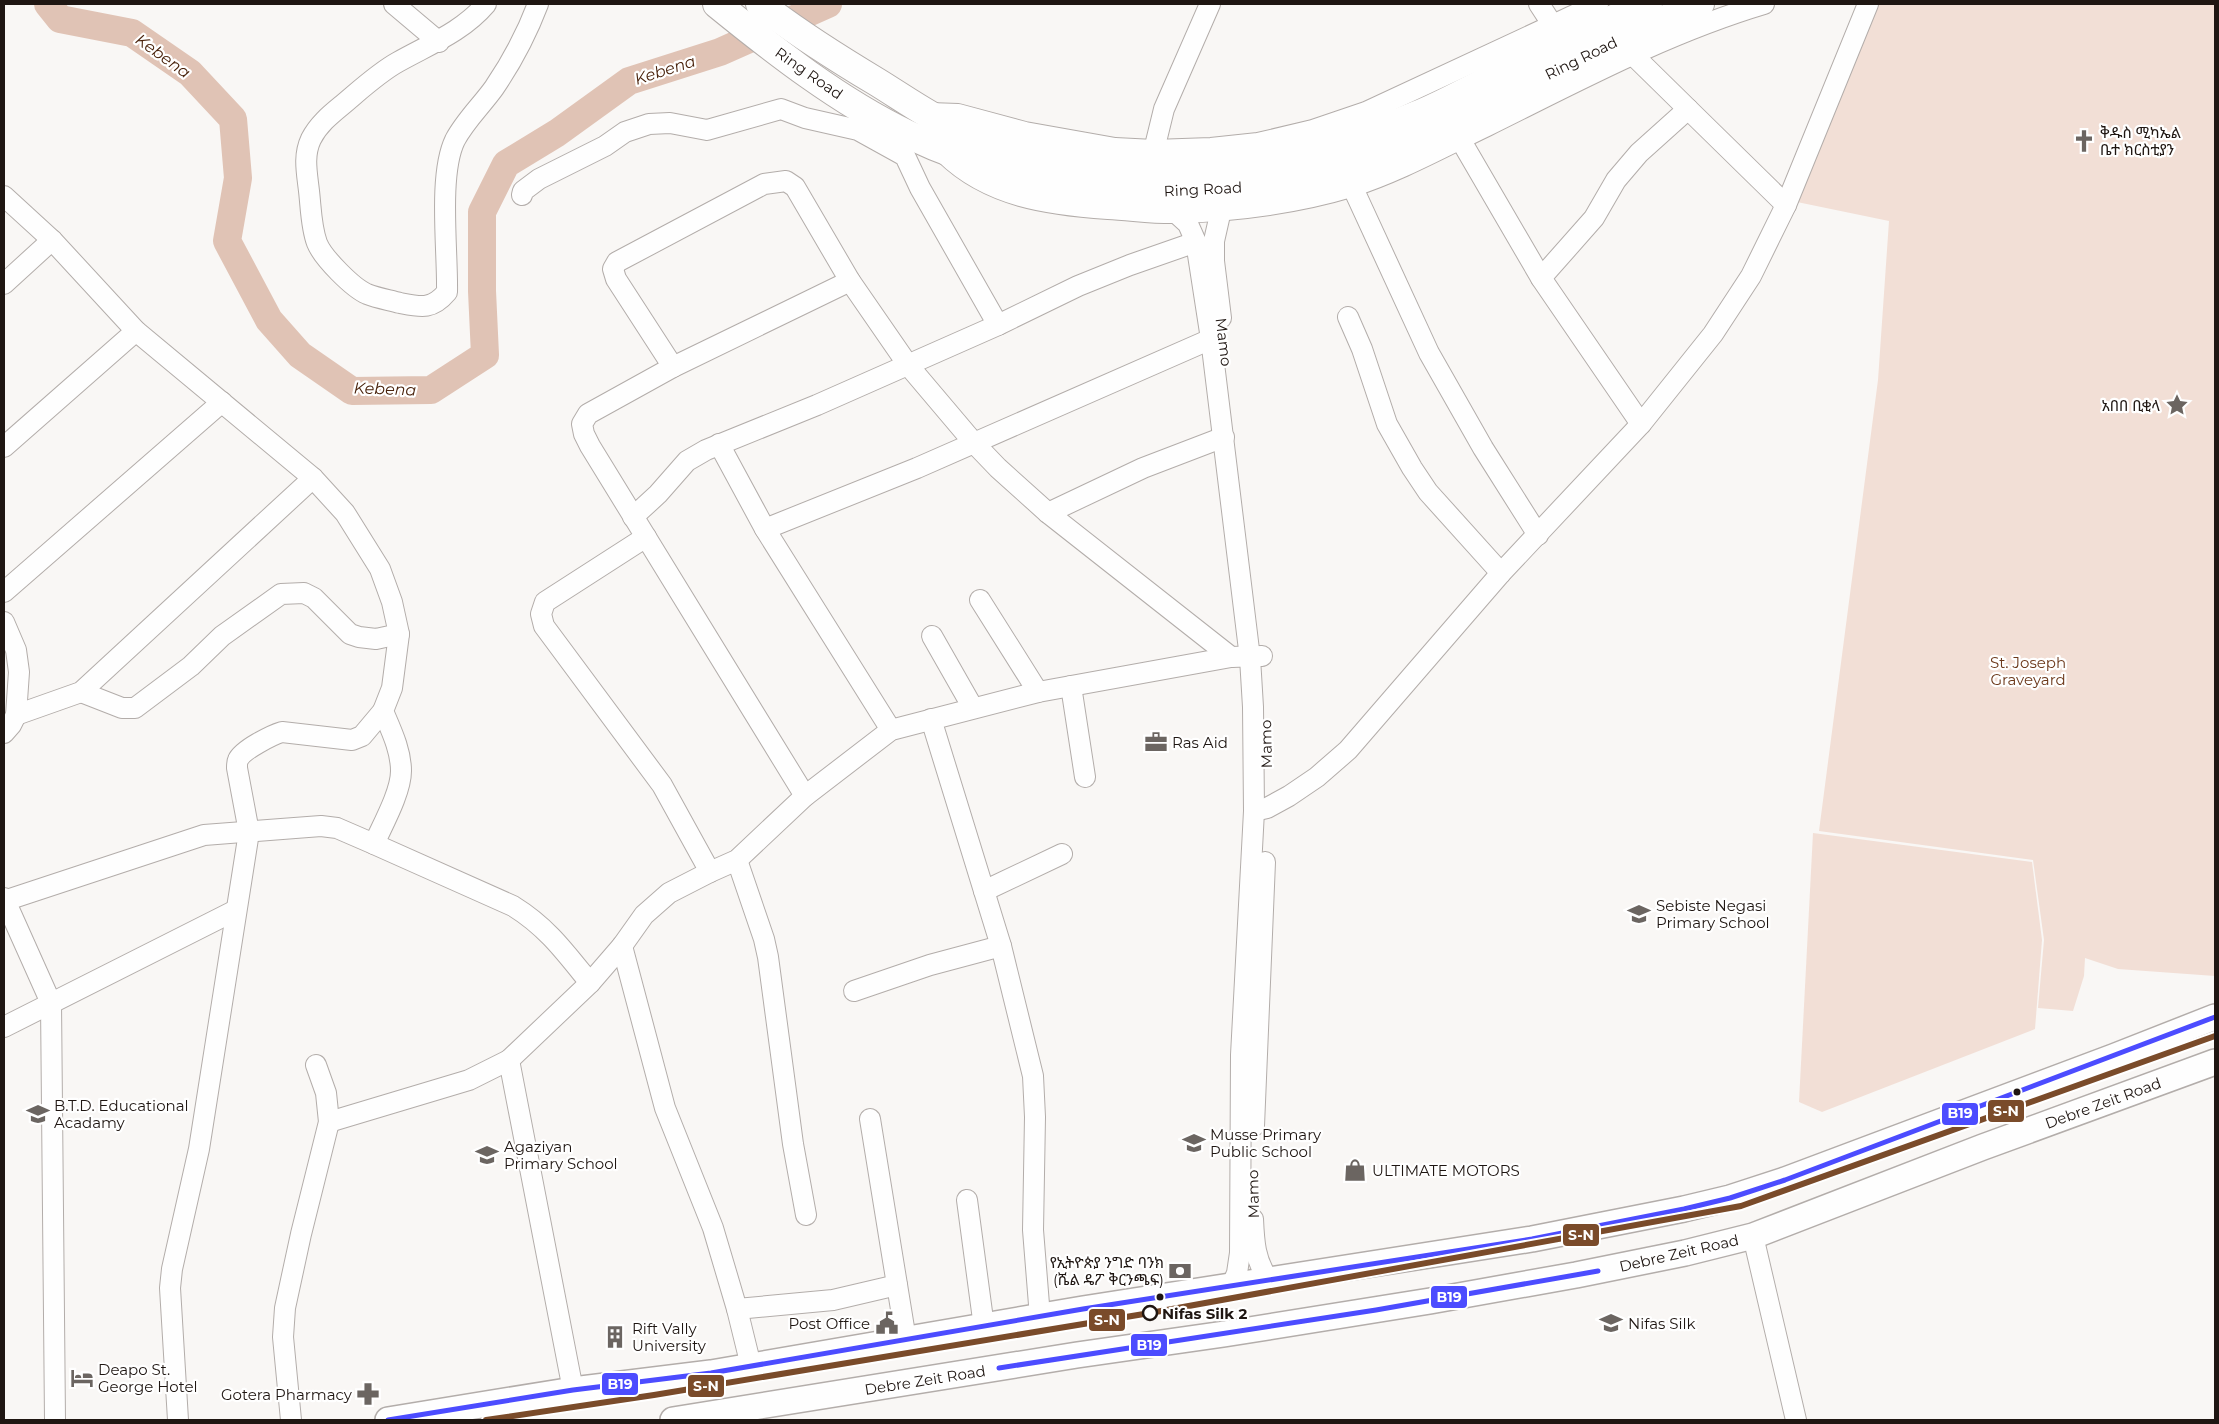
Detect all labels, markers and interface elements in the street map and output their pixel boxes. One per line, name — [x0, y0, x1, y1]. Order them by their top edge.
water label: Kebena — [132, 30, 194, 82]
street label: Ring Road — [1542, 32, 1620, 84]
street label: Ring Road — [771, 43, 847, 103]
water label: Kebena — [632, 51, 698, 89]
place label: ቅዱስ ሚካኤል ቤተ ክርስቲያን — [2100, 123, 2181, 159]
church icon: ቅዱስ ሚካኤል ቤተ ክርስቲያን — [2071, 128, 2097, 154]
street label: Ring Road — [1163, 177, 1243, 201]
street label: Mamo — [1212, 317, 1236, 367]
water label: Kebena — [353, 378, 417, 400]
place icon: አበበ ቢቂላ — [2164, 392, 2190, 418]
place label: አበበ ቢቂላ — [2102, 396, 2160, 415]
park label: St. Joseph Graveyard — [1990, 653, 2066, 689]
street label: Mamo — [1256, 720, 1276, 768]
office icon: Ras Aid — [1143, 729, 1169, 755]
place label: Ras Aid — [1172, 733, 1228, 752]
place label: Sebiste Negasi Primary School — [1656, 896, 1770, 932]
school or university icon: Sebiste Negasi Primary School — [1626, 901, 1652, 927]
street label: Debre Zeit Road — [2042, 1073, 2164, 1133]
unlabelled marker — [2012, 1087, 2022, 1097]
place label: B.T.D. Educational Acadamy — [54, 1096, 189, 1132]
line badge: S-N — [1987, 1099, 2025, 1123]
school or university icon: B.T.D. Educational Acadamy — [25, 1101, 51, 1127]
line badge: B19 — [1941, 1102, 1979, 1126]
text: S-N — [1993, 1102, 2019, 1120]
text: B19 — [1947, 1104, 1973, 1122]
place label: Musse Primary Public School — [1210, 1125, 1322, 1161]
school or university icon: Musse Primary Public School — [1181, 1130, 1207, 1156]
place label: Agaziyan Primary School — [504, 1137, 618, 1173]
school or university icon: Agaziyan Primary School — [474, 1142, 500, 1168]
shop icon: ULTIMATE MOTORS — [1342, 1157, 1368, 1183]
place label: ULTIMATE MOTORS — [1372, 1161, 1520, 1180]
street label: Mamo — [1243, 1170, 1263, 1218]
line badge: S-N — [1562, 1223, 1600, 1247]
text: S-N — [1568, 1226, 1594, 1244]
street label: Debre Zeit Road — [1617, 1230, 1741, 1276]
place label: የኢትዮጵያ ንግድ ባንክ (ሼል ዴፖ ቅርንጫፍ) — [1050, 1253, 1164, 1289]
bank icon: የኢትዮጵያ ንግድ ባንክ (ሼል ዴፖ ቅርንጫፍ) — [1167, 1258, 1193, 1284]
line badge: B19 — [1430, 1285, 1468, 1309]
text: B19 — [1436, 1288, 1462, 1306]
unlabelled marker — [1155, 1292, 1165, 1302]
place label: Nifas Silk 2 — [1162, 1304, 1247, 1323]
marker: Nifas Silk 2 — [1142, 1305, 1158, 1321]
line badge: S-N — [1088, 1308, 1126, 1332]
public building icon: Post Office — [874, 1310, 900, 1336]
school or university icon: Nifas Silk — [1598, 1310, 1624, 1336]
text: S-N — [1094, 1311, 1120, 1329]
place label: Post Office — [789, 1314, 870, 1333]
place label: Nifas Silk — [1628, 1314, 1696, 1333]
place label: Rift Vally University — [632, 1319, 707, 1355]
building icon: Rift Vally University — [602, 1324, 628, 1350]
line badge: B19 — [1130, 1333, 1168, 1357]
text: B19 — [1136, 1336, 1162, 1354]
place label: Deapo St. George Hotel — [98, 1360, 198, 1396]
street label: Debre Zeit Road — [863, 1361, 987, 1399]
hotel icon: Deapo St. George Hotel — [69, 1365, 95, 1391]
line badge: B19 — [601, 1372, 639, 1396]
line badge: S-N — [687, 1374, 725, 1398]
text: B19 — [607, 1375, 633, 1393]
text: S-N — [693, 1377, 719, 1395]
pharmacy icon: Gotera Pharmacy — [355, 1381, 381, 1407]
place label: Gotera Pharmacy — [221, 1385, 353, 1404]

